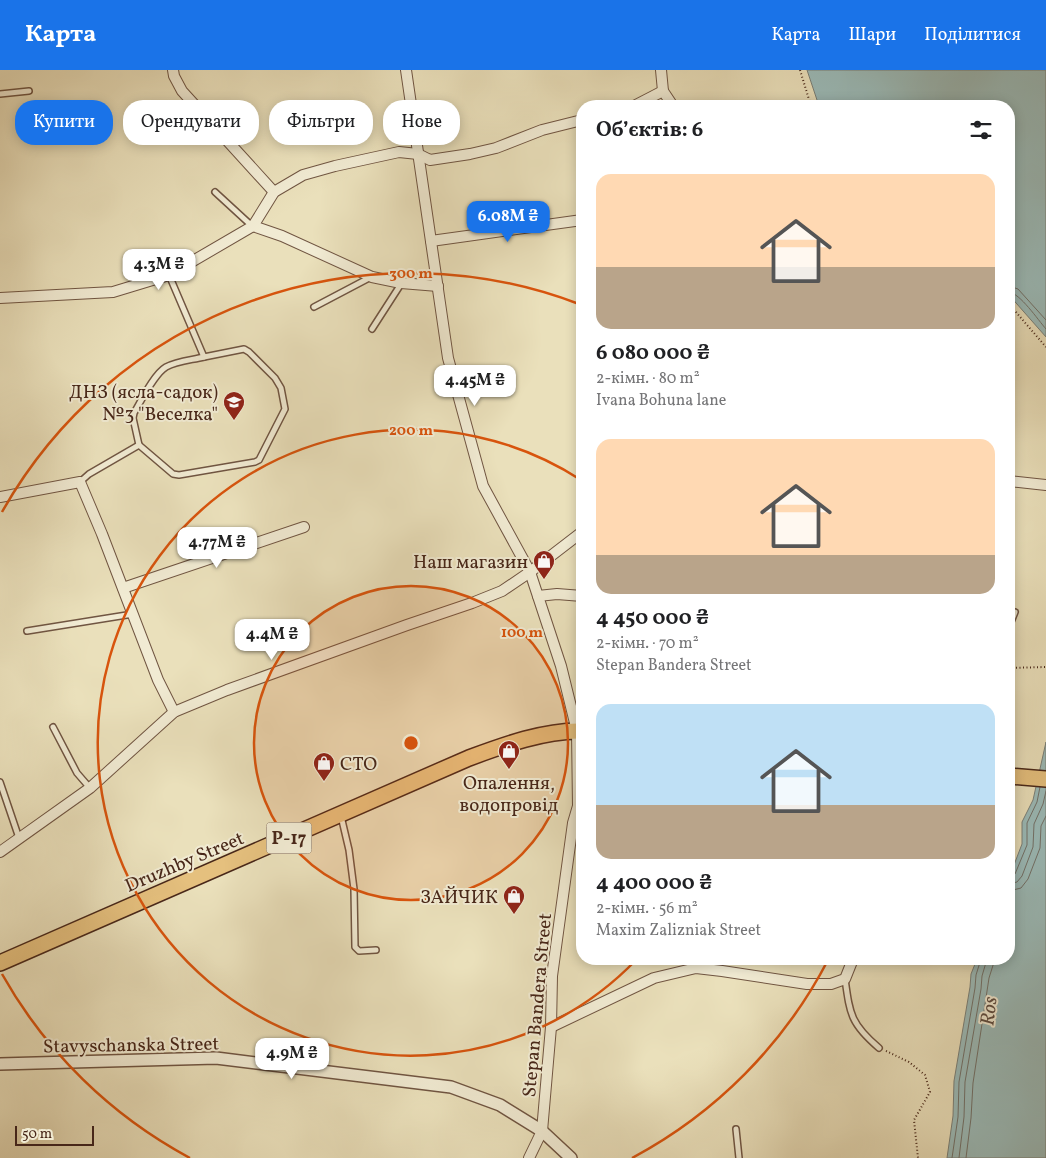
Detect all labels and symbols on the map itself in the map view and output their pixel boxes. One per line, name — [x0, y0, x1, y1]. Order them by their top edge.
pin: 6.08M ₴ — [462, 200, 554, 243]
pin: 4.3M ₴ — [118, 248, 200, 291]
text: 300 m — [389, 264, 433, 285]
pin: 4.45M ₴ — [429, 364, 521, 407]
place label: ДНЗ (ясла-садок) №3 "Веселка" — [69, 380, 218, 428]
school or university icon: ДНЗ (ясла-садок) №3 "Веселка" — [222, 390, 246, 421]
text: 200 m — [389, 421, 433, 442]
pin: 4.77M ₴ — [171, 526, 263, 569]
shop icon: Наш магазин — [532, 549, 556, 580]
place label: Наш магазин — [413, 550, 528, 576]
pin: 4.4M ₴ — [231, 618, 313, 661]
text: 100 m — [501, 623, 544, 644]
centre of rings — [402, 734, 420, 752]
shop icon: Опалення, водопровід — [497, 739, 521, 770]
shop icon: СТО — [312, 751, 336, 782]
place label: СТО — [340, 752, 377, 778]
place label: Опалення, водопровід — [460, 771, 559, 819]
road number: Р-17 — [266, 822, 312, 854]
street label: Druzhby Street — [121, 826, 249, 900]
shop icon: ЗАЙЧИК — [502, 884, 526, 915]
place label: ЗАЙЧИК — [420, 885, 498, 911]
street label: Stepan Bandera Street — [517, 912, 559, 1098]
water label: Ros — [974, 995, 1006, 1027]
street label: Stavyschanska Street — [43, 1031, 220, 1061]
pin: 4.9M ₴ — [251, 1038, 333, 1080]
scale bar — [15, 1123, 94, 1146]

